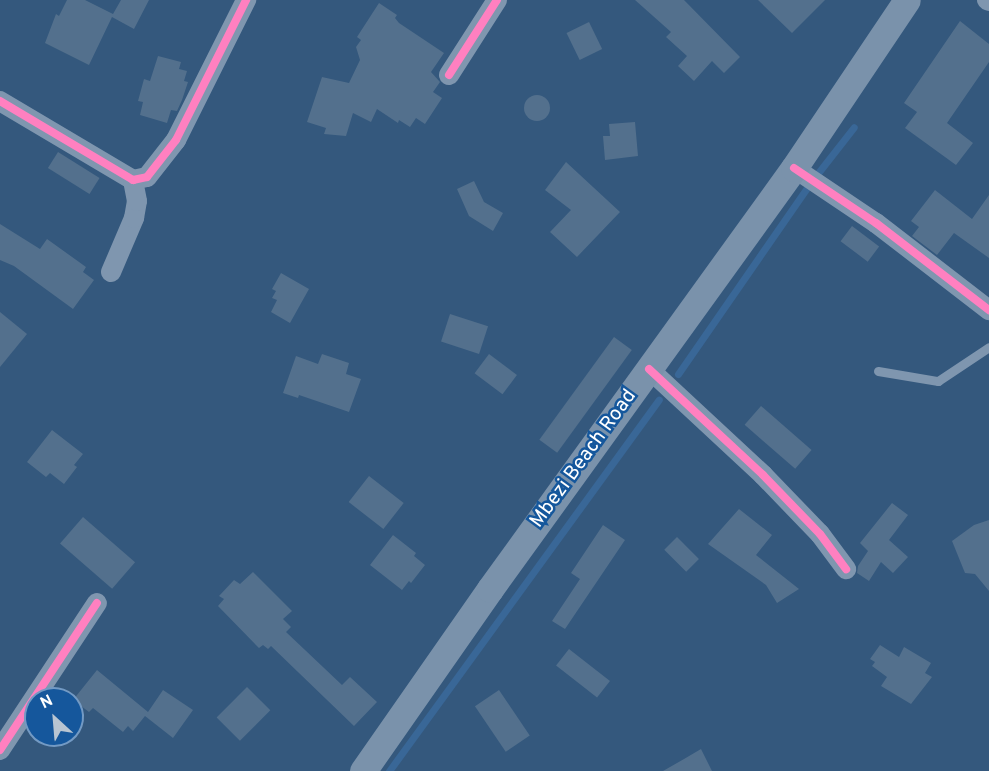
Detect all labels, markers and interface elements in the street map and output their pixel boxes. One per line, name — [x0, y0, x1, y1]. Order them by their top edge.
street label: Mbezi Beach Road — [526, 385, 642, 533]
north arrow — [24, 687, 84, 747]
text: N — [37, 691, 57, 714]

